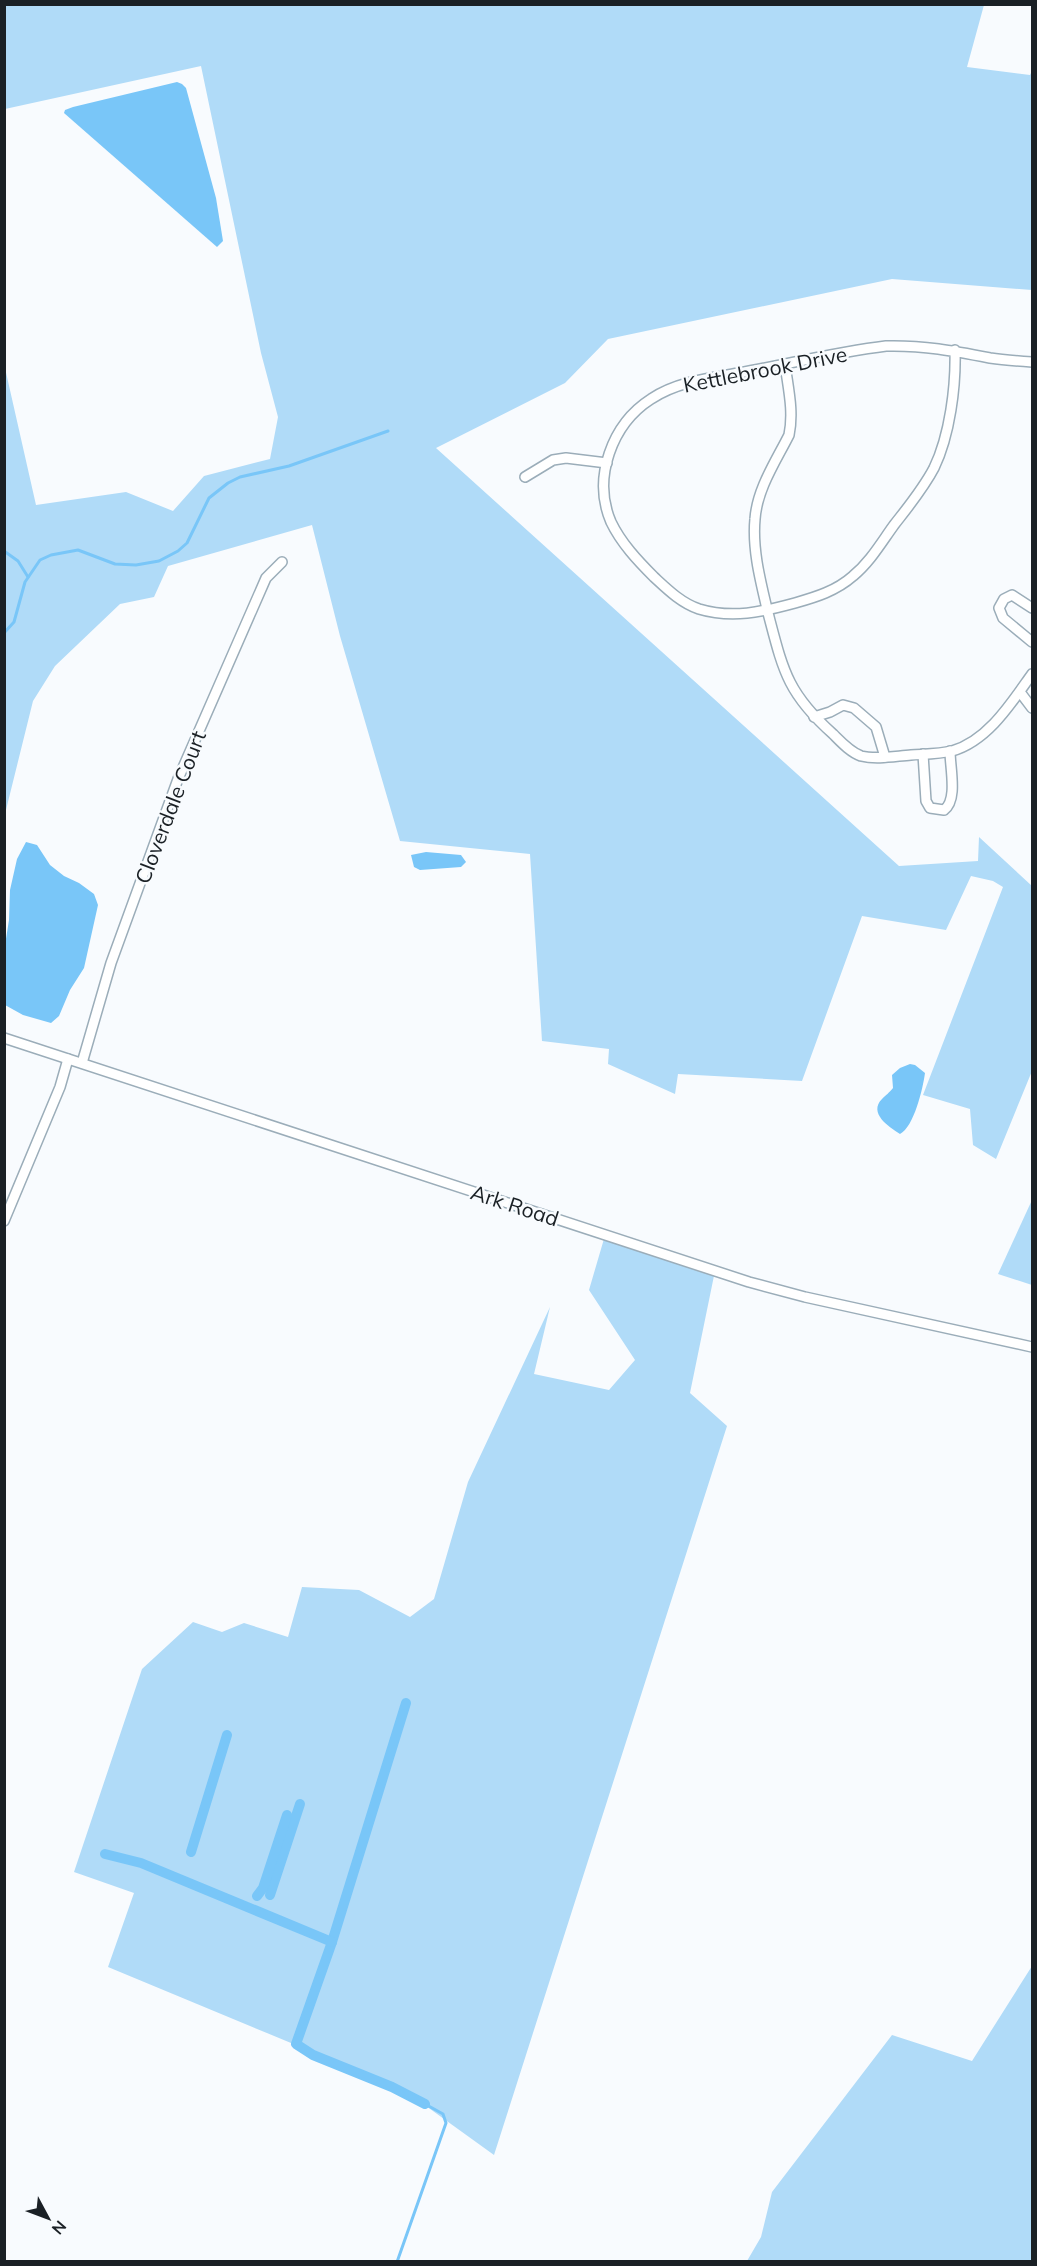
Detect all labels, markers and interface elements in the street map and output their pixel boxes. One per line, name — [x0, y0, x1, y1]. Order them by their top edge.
street label: Kettlebrook Drive — [681, 340, 849, 398]
street label: Cloverdale Court — [129, 727, 211, 887]
street label: Ark Road — [468, 1179, 562, 1231]
north arrow — [18, 2188, 78, 2248]
text: N — [48, 2217, 71, 2239]

